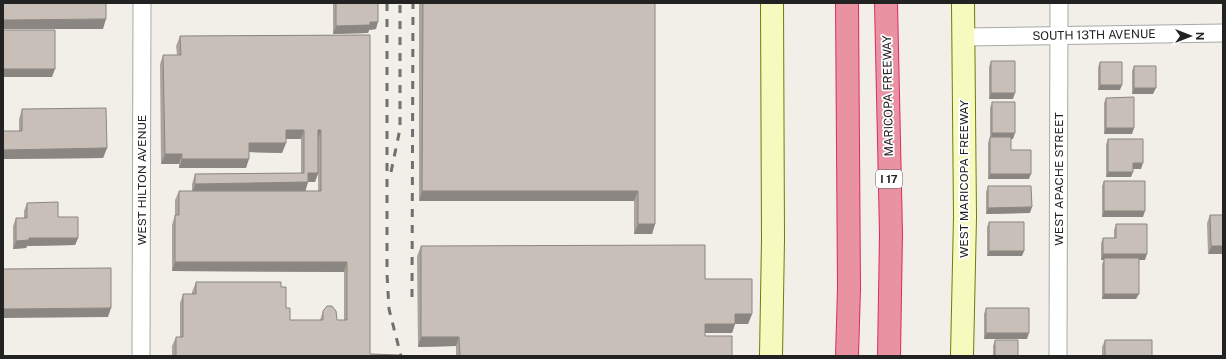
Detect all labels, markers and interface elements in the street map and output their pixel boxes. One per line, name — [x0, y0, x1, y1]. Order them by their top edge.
north arrow — [1170, 16, 1210, 56]
street label: SOUTH 13TH AVENUE — [1032, 27, 1156, 43]
text: N — [1194, 32, 1206, 40]
street label: MARICOPA FREEWAY — [880, 35, 896, 157]
street label: WEST MARICOPA FREEWAY — [957, 99, 971, 258]
street label: WEST APACHE STREET — [1052, 112, 1066, 246]
street label: WEST HILTON AVENUE — [135, 115, 149, 245]
road number: I 17 — [876, 170, 902, 188]

